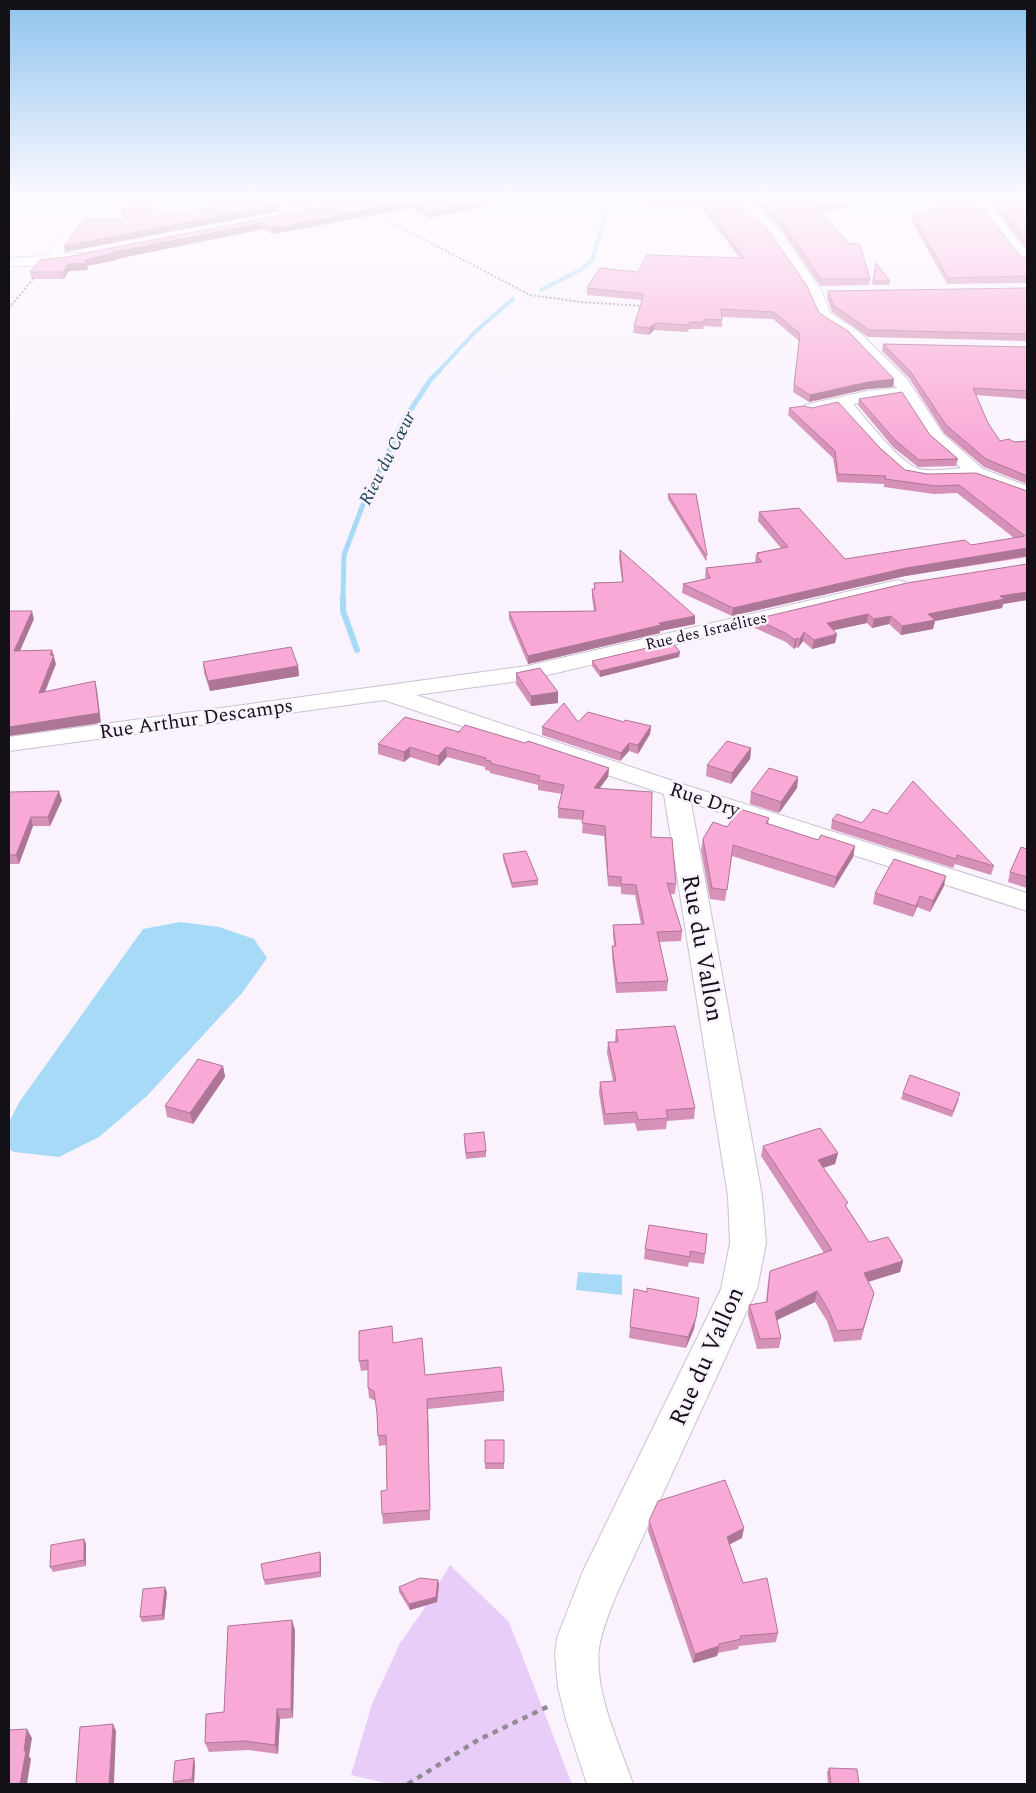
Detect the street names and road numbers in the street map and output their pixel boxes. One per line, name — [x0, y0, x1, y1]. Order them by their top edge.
street label: Rue des Israélites — [643, 605, 769, 657]
street label: Rue Arthur Descamps — [97, 691, 295, 747]
street label: Rue Dry — [666, 775, 745, 826]
street label: Rue du Vallon — [671, 872, 733, 1025]
street label: Rue du Vallon — [660, 1281, 754, 1432]

